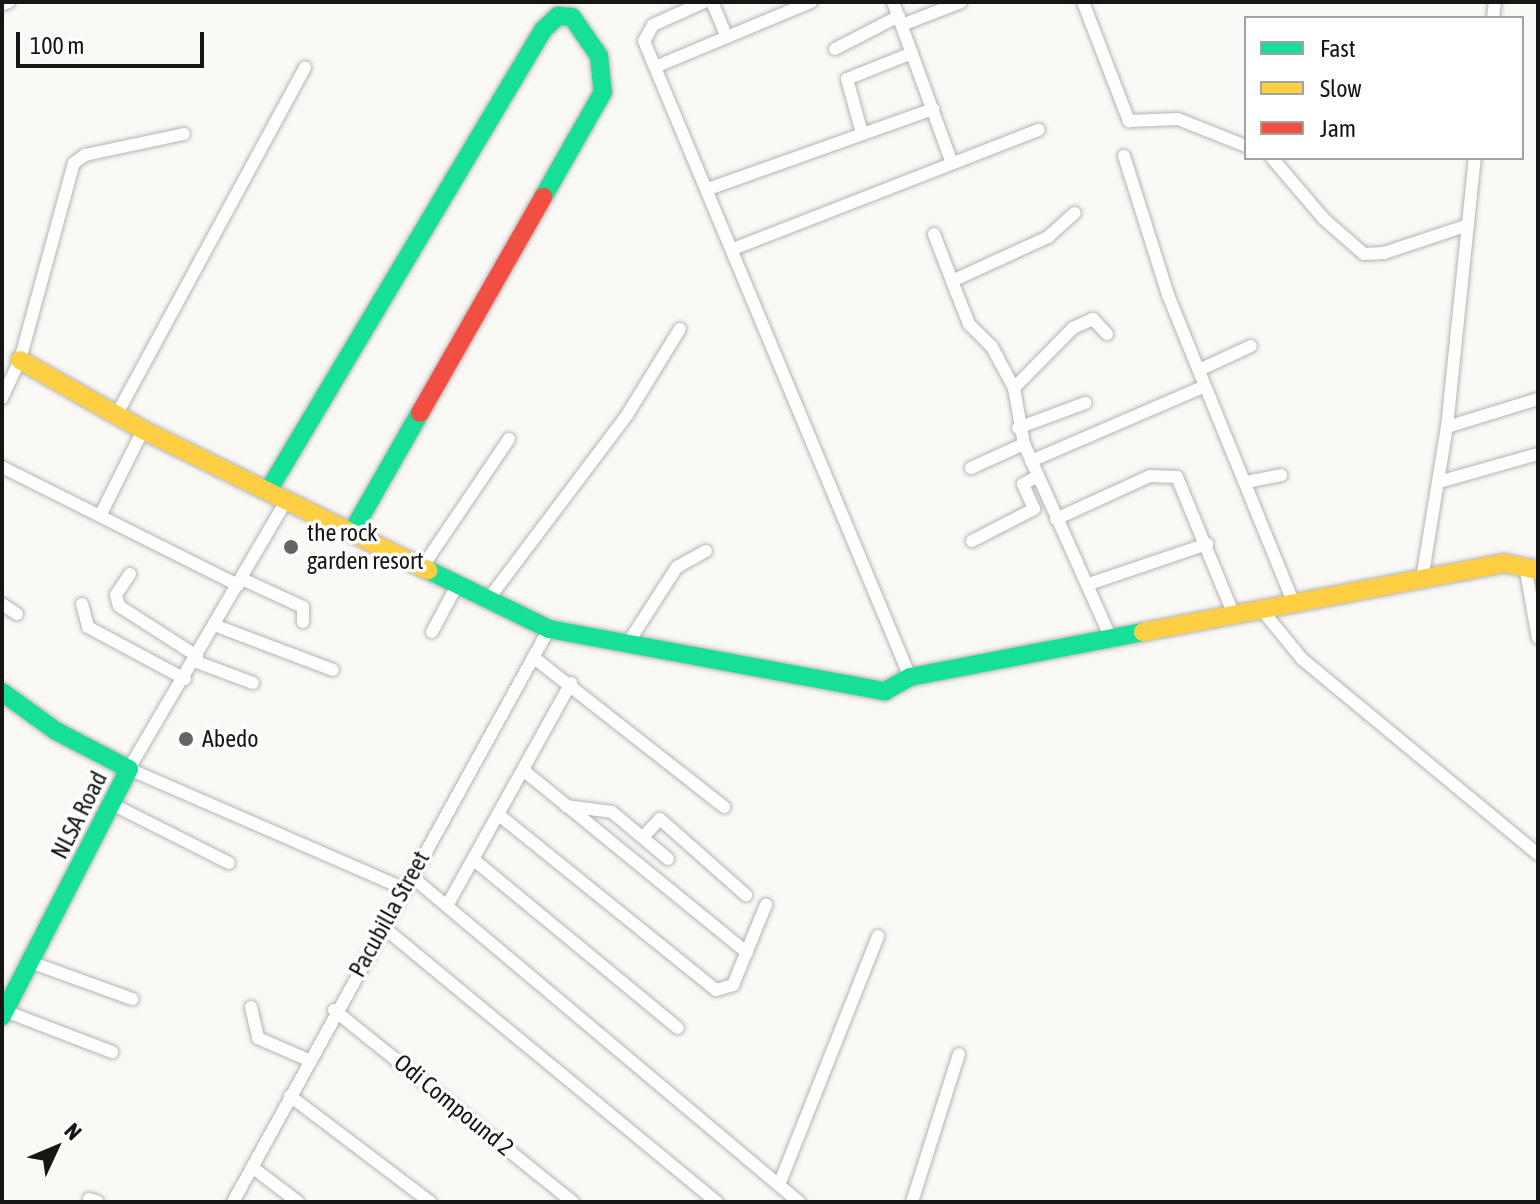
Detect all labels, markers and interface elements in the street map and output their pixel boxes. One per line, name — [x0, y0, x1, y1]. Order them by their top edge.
scale bar — [20, 16, 208, 66]
legend — [1244, 16, 1524, 160]
text: 100 m — [30, 32, 84, 59]
text: Fast — [1320, 35, 1356, 62]
text: Slow — [1320, 75, 1362, 102]
text: Jam — [1320, 115, 1356, 142]
place label: the rock garden resort — [307, 519, 424, 575]
marker: the rock garden resort — [282, 538, 300, 556]
place label: Abedo — [202, 725, 259, 753]
marker: Abedo — [177, 730, 195, 748]
street label: NLSA Road — [45, 766, 113, 864]
street label: Pacubilla Street — [343, 846, 435, 982]
street label: Odi Compound 2 — [388, 1048, 520, 1162]
north arrow — [16, 1108, 96, 1188]
text: N — [59, 1118, 87, 1145]

